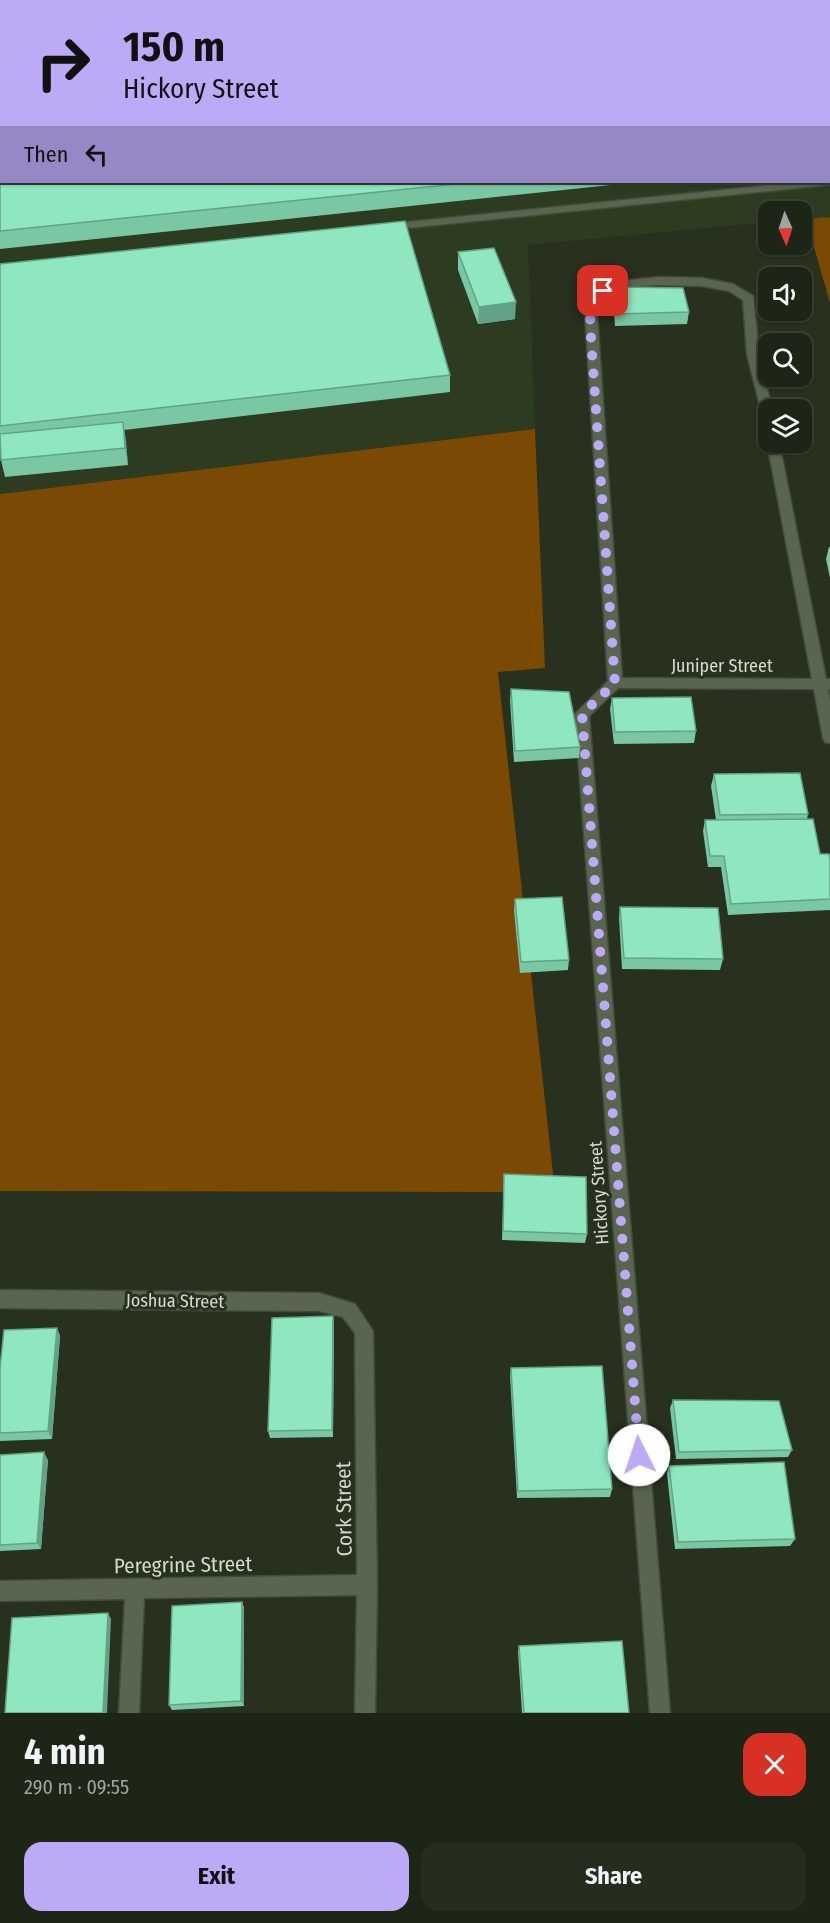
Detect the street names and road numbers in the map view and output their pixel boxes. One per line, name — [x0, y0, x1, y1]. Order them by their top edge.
street label: Juniper Street — [671, 655, 773, 677]
street label: Hickory Street — [584, 1140, 614, 1245]
street label: Joshua Street — [126, 1289, 224, 1313]
street label: Cork Street — [330, 1461, 358, 1557]
street label: Peregrine Street — [114, 1551, 253, 1579]

